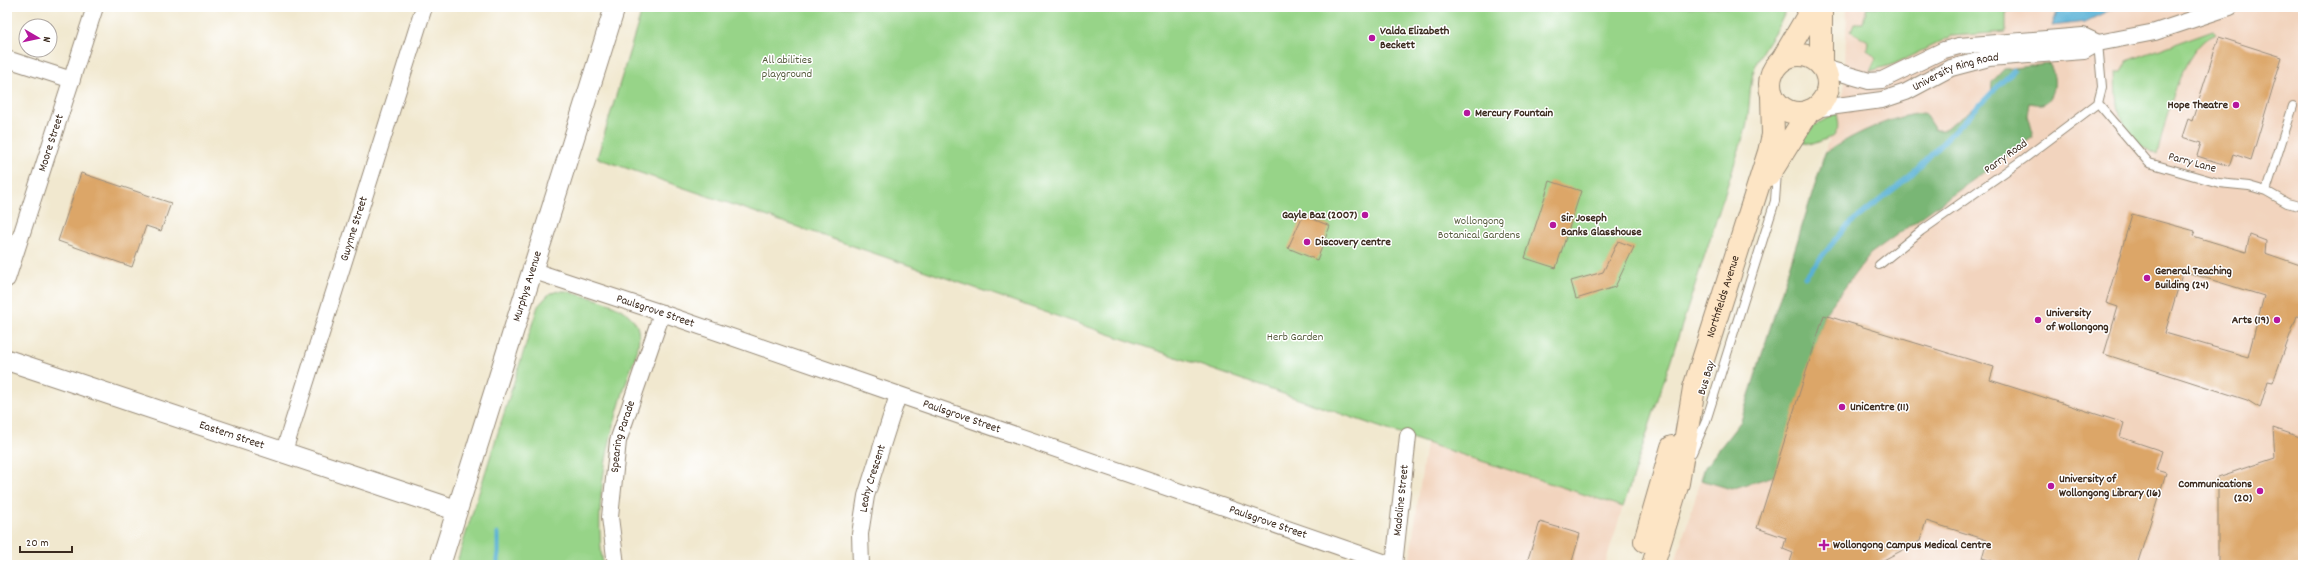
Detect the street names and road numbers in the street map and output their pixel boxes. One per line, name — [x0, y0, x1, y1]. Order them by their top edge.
street label: University Ring Road — [1909, 49, 1999, 96]
street label: Moore Street — [34, 112, 68, 174]
street label: Parry Road — [1981, 135, 2031, 179]
street label: Parry Lane — [2166, 148, 2218, 178]
street label: Gwynne Street — [336, 194, 372, 263]
street label: Murphys Avenue — [508, 249, 546, 324]
street label: Northfields Avenue — [1702, 253, 1744, 340]
street label: Paulsgrove Street — [614, 290, 697, 332]
street label: Bus Bay — [1694, 358, 1721, 397]
street label: Paulsgrove Street — [920, 395, 1004, 438]
street label: Spearing Parade — [606, 398, 640, 474]
street label: Eastern Street — [197, 416, 267, 454]
street label: Leahy Crescent — [855, 442, 890, 514]
street label: Madoline Street — [1389, 463, 1413, 537]
street label: Paulsgrove Street — [1227, 501, 1310, 544]

